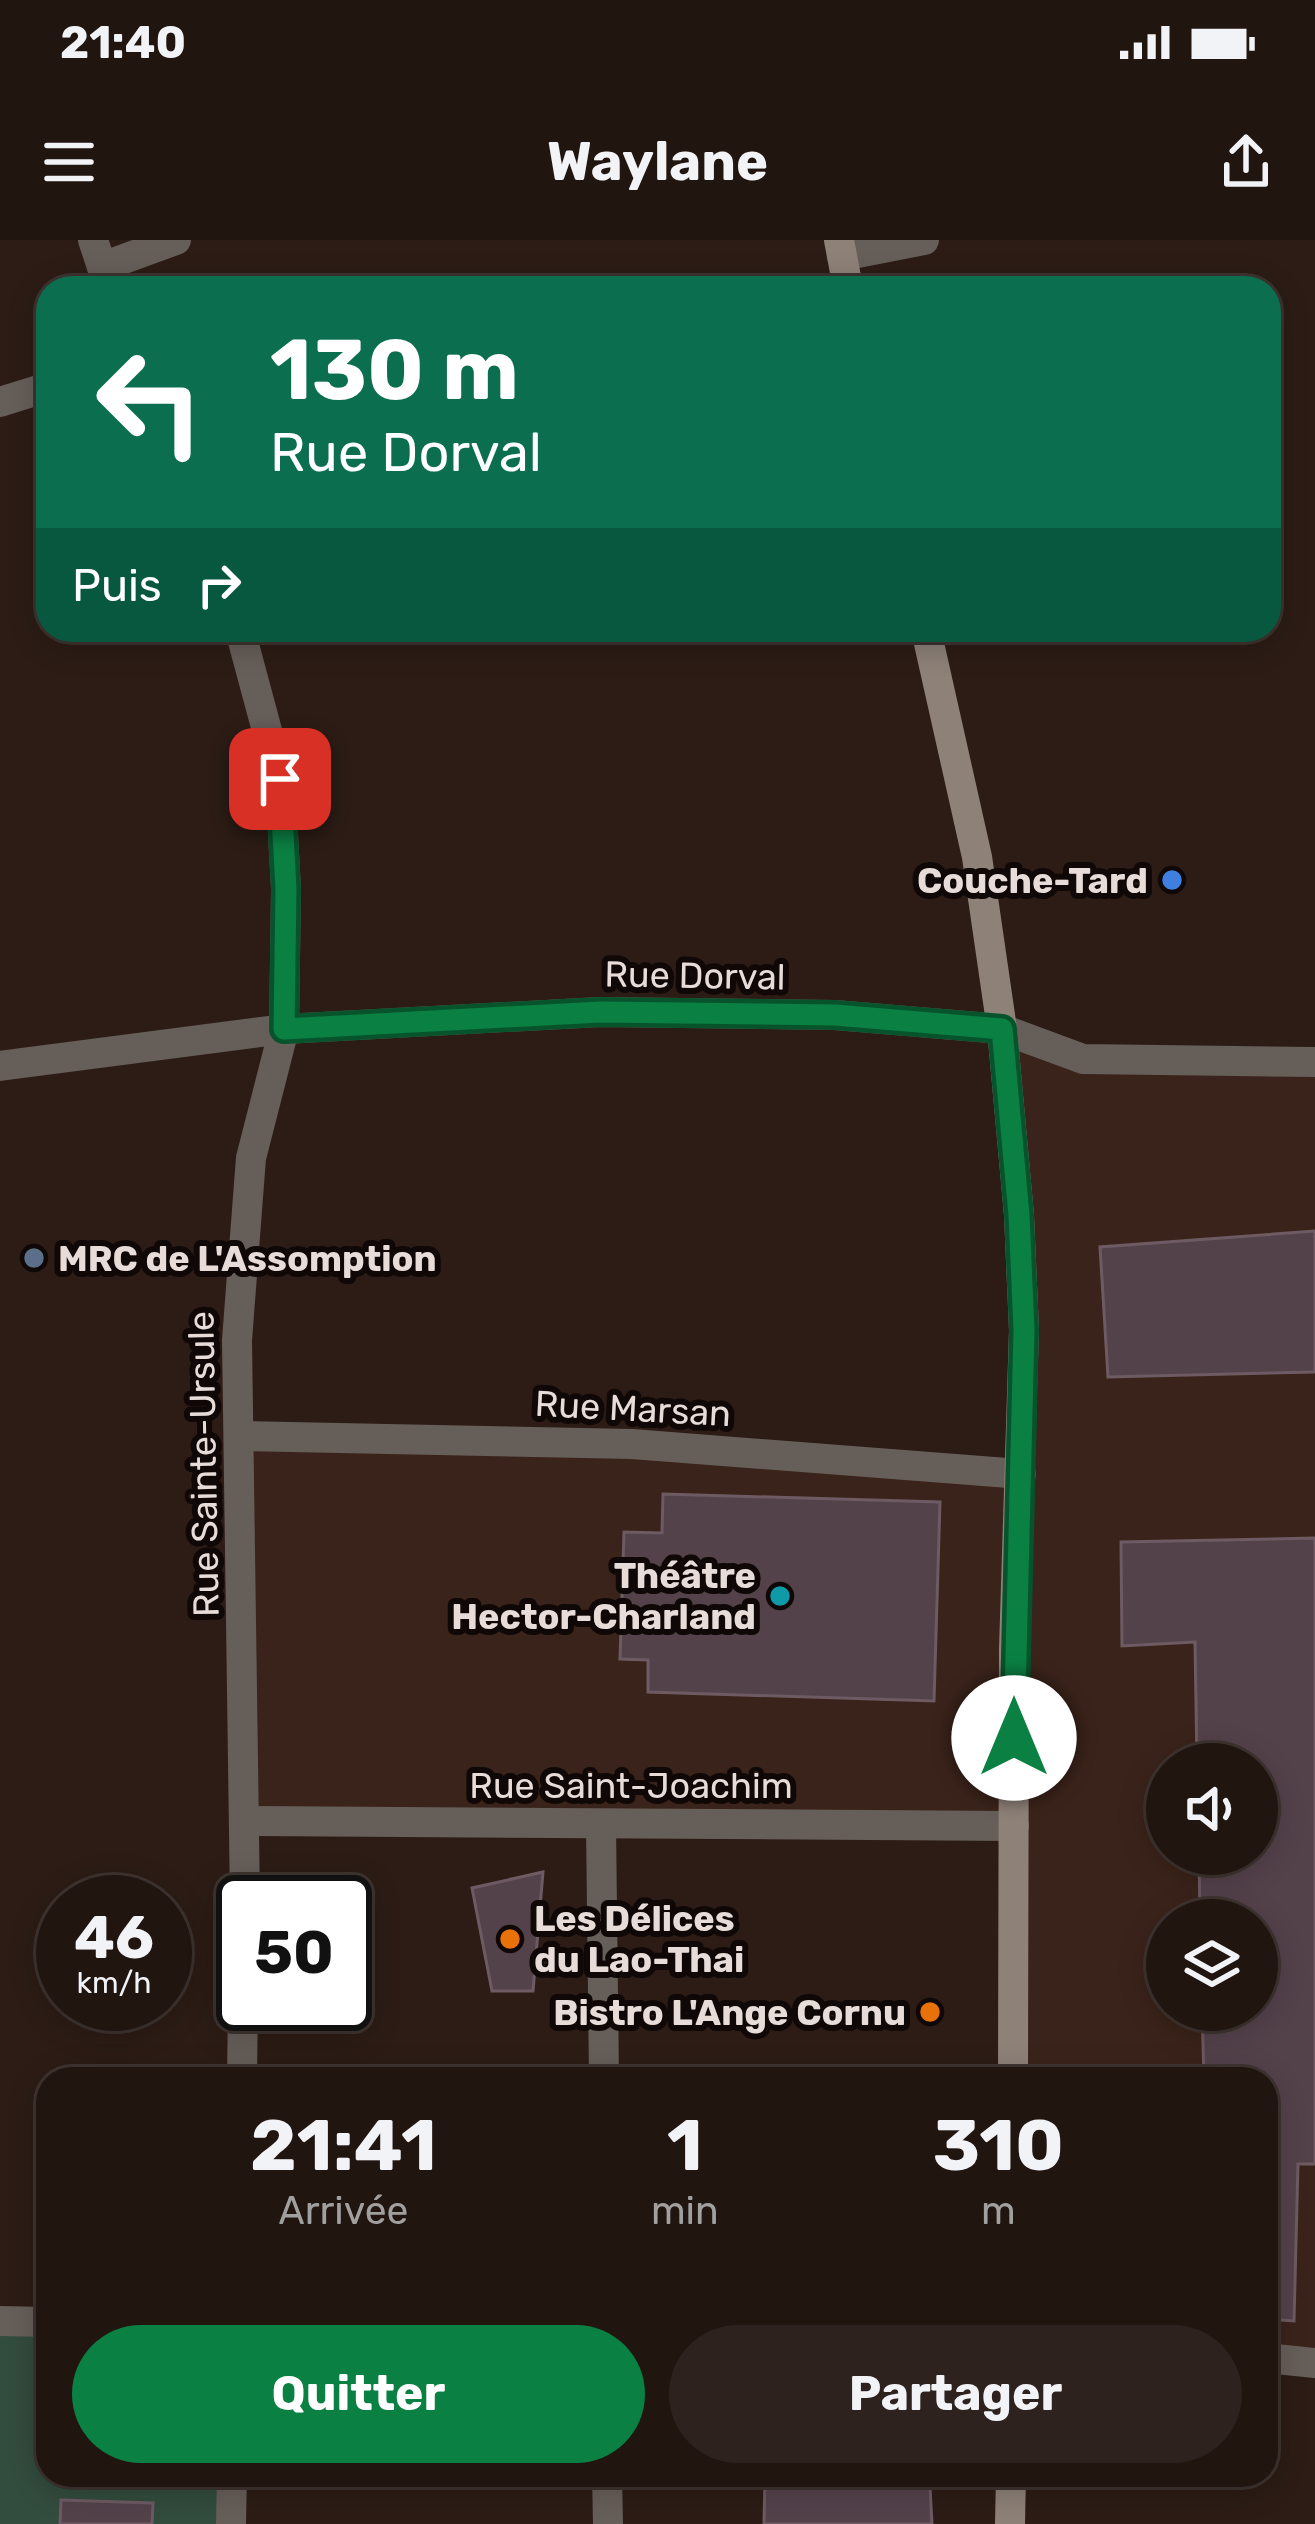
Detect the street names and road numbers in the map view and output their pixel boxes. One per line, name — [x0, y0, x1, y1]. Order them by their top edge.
street label: Rue Dorval — [604, 952, 786, 999]
street label: Rue Sainte-Ursule — [179, 1311, 228, 1617]
street label: Rue Marsan — [534, 1382, 732, 1435]
street label: Rue Saint-Joachim — [469, 1764, 793, 1807]

